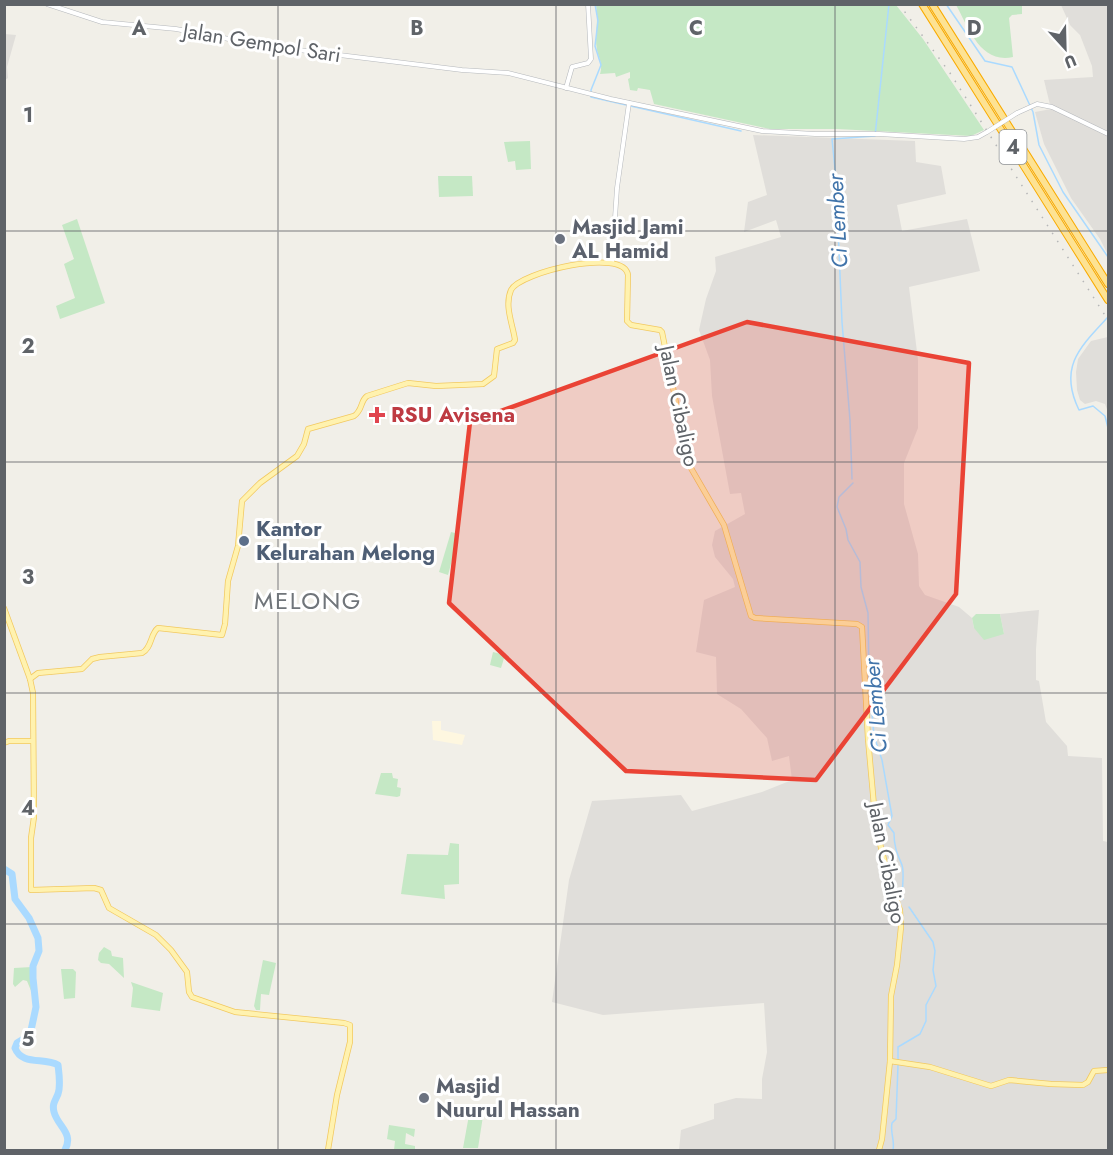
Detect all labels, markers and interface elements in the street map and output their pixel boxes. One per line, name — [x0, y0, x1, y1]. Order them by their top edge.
text: A — [131, 14, 147, 43]
text: B — [410, 14, 424, 43]
text: C — [689, 14, 703, 43]
text: D — [967, 14, 981, 43]
street label: Jalan Gempol Sari — [178, 15, 343, 70]
north arrow — [1035, 18, 1095, 78]
text: U — [1061, 49, 1080, 74]
text: 1 — [23, 101, 33, 130]
road number: 4 — [1000, 130, 1026, 164]
water label: Ci Lember — [818, 171, 855, 269]
place label: Masjid Jami AL Hamid — [571, 212, 684, 266]
marker: Masjid Jami AL Hamid — [553, 232, 567, 246]
text: 2 — [21, 332, 35, 361]
street label: Jalan Cibaligo — [651, 340, 706, 469]
place label: RSU Avisena — [391, 400, 515, 430]
marker: RSU Avisena — [368, 406, 386, 424]
place label: Kantor Kelurahan Melong — [256, 514, 435, 568]
marker: Kantor Kelurahan Melong — [237, 534, 251, 548]
text: 3 — [22, 563, 34, 592]
district label: MELONG — [254, 583, 362, 618]
water label: Ci Lember — [855, 656, 895, 754]
text: 4 — [21, 794, 35, 823]
street label: Jalan Cibaligo — [860, 797, 913, 926]
text: 5 — [22, 1025, 35, 1054]
place label: Masjid Nuurul Hassan — [436, 1071, 580, 1125]
marker: Masjid Nuurul Hassan — [417, 1091, 431, 1105]

